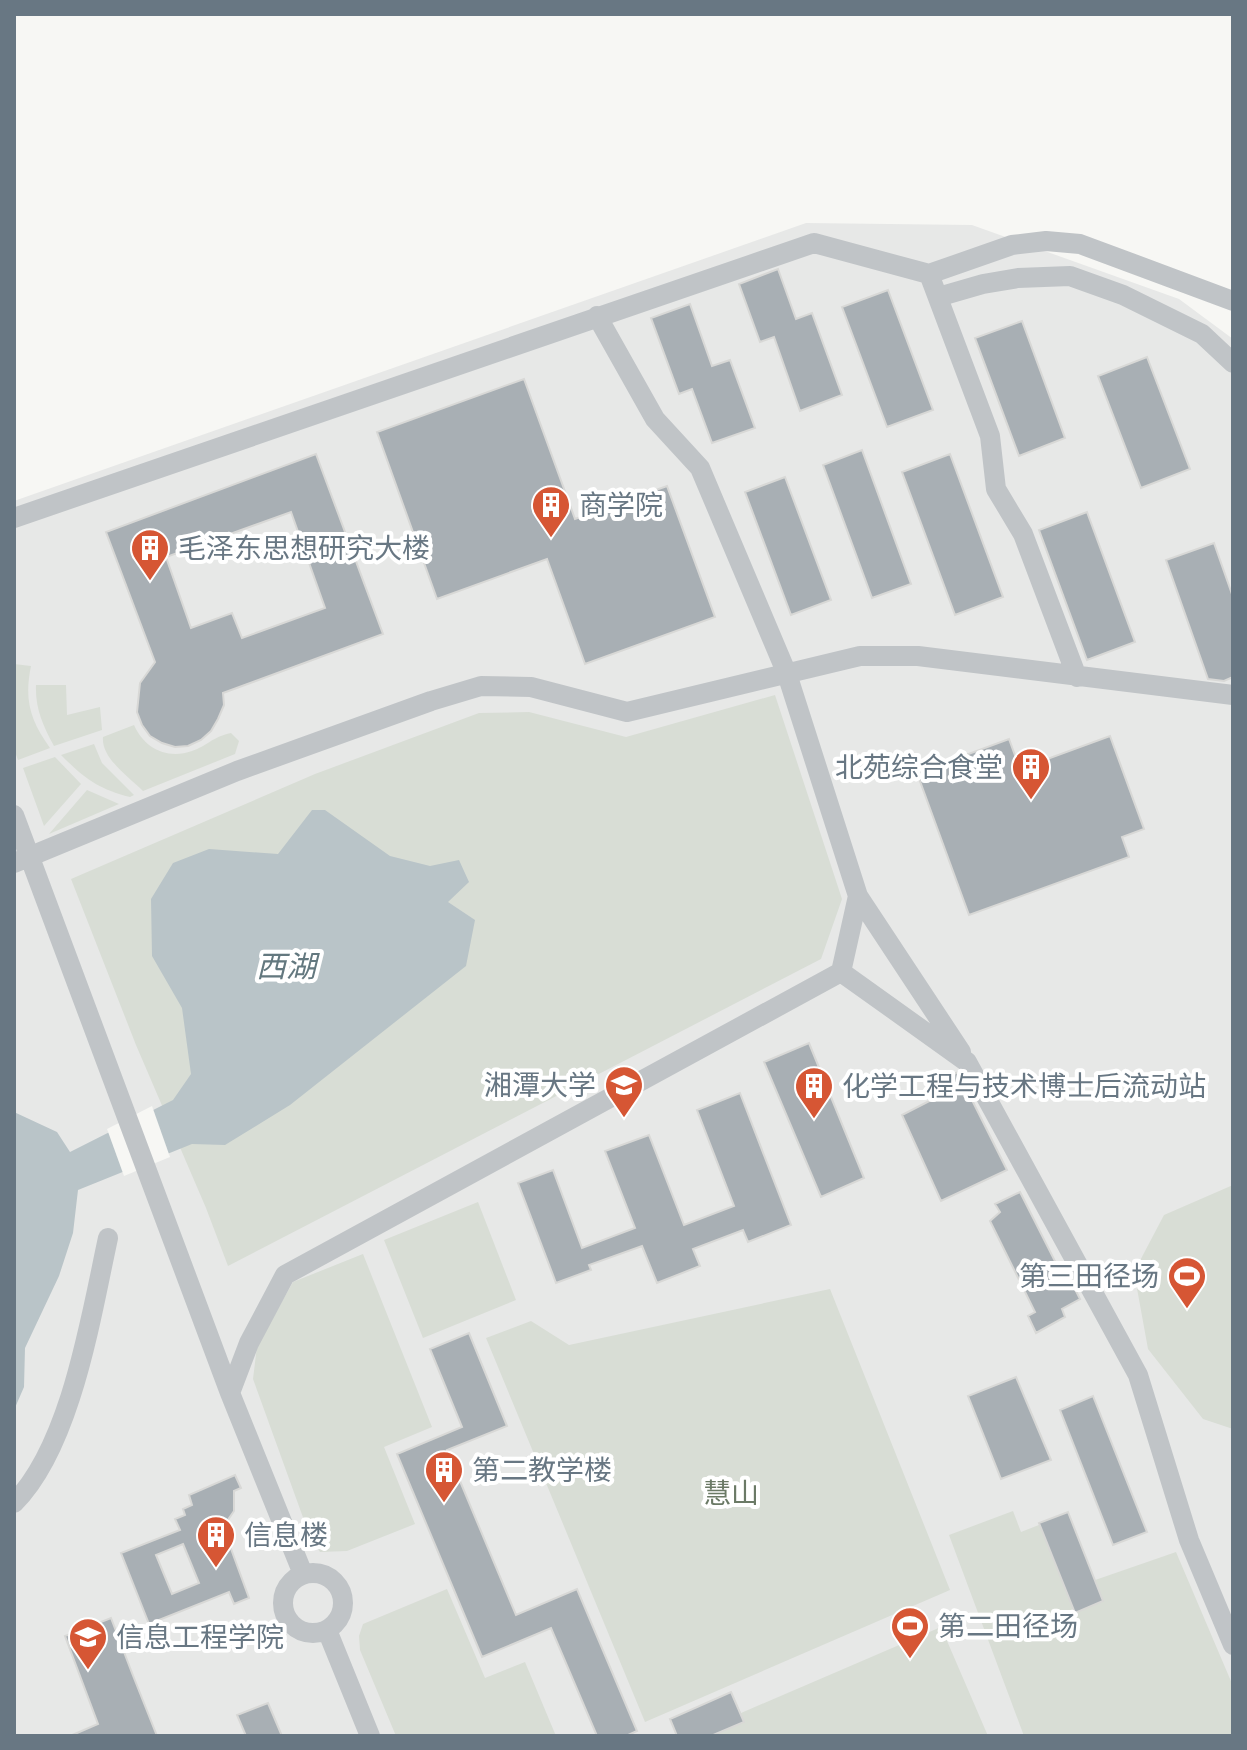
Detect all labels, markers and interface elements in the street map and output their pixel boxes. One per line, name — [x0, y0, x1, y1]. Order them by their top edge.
building icon: 商学院 — [530, 484, 572, 539]
place label: 商学院 — [579, 487, 663, 524]
building icon: 毛泽东思想研究大楼 — [129, 527, 171, 582]
place label: 毛泽东思想研究大楼 — [178, 530, 430, 567]
building icon: 北苑综合食堂 — [1010, 746, 1052, 801]
place label: 北苑综合食堂 — [835, 749, 1003, 786]
water label: 西湖 — [256, 947, 320, 986]
school or university icon: 湘潭大学 — [603, 1064, 645, 1119]
building icon: 化学工程与技术博士后流动站 — [793, 1065, 835, 1120]
place label: 湘潭大学 — [484, 1067, 596, 1104]
place label: 化学工程与技术博士后流动站 — [842, 1068, 1206, 1105]
sports icon: 第三田径场 — [1166, 1255, 1208, 1310]
place label: 第三田径场 — [1019, 1258, 1159, 1295]
building icon: 第二教学楼 — [423, 1449, 465, 1504]
place label: 第二教学楼 — [472, 1452, 612, 1489]
park label: 慧山 — [703, 1475, 759, 1512]
building icon: 信息楼 — [195, 1514, 237, 1569]
place label: 信息楼 — [244, 1517, 328, 1554]
sports icon: 第二田径场 — [889, 1605, 931, 1660]
place label: 第二田径场 — [938, 1608, 1078, 1645]
school or university icon: 信息工程学院 — [67, 1616, 109, 1671]
place label: 信息工程学院 — [116, 1619, 284, 1656]

